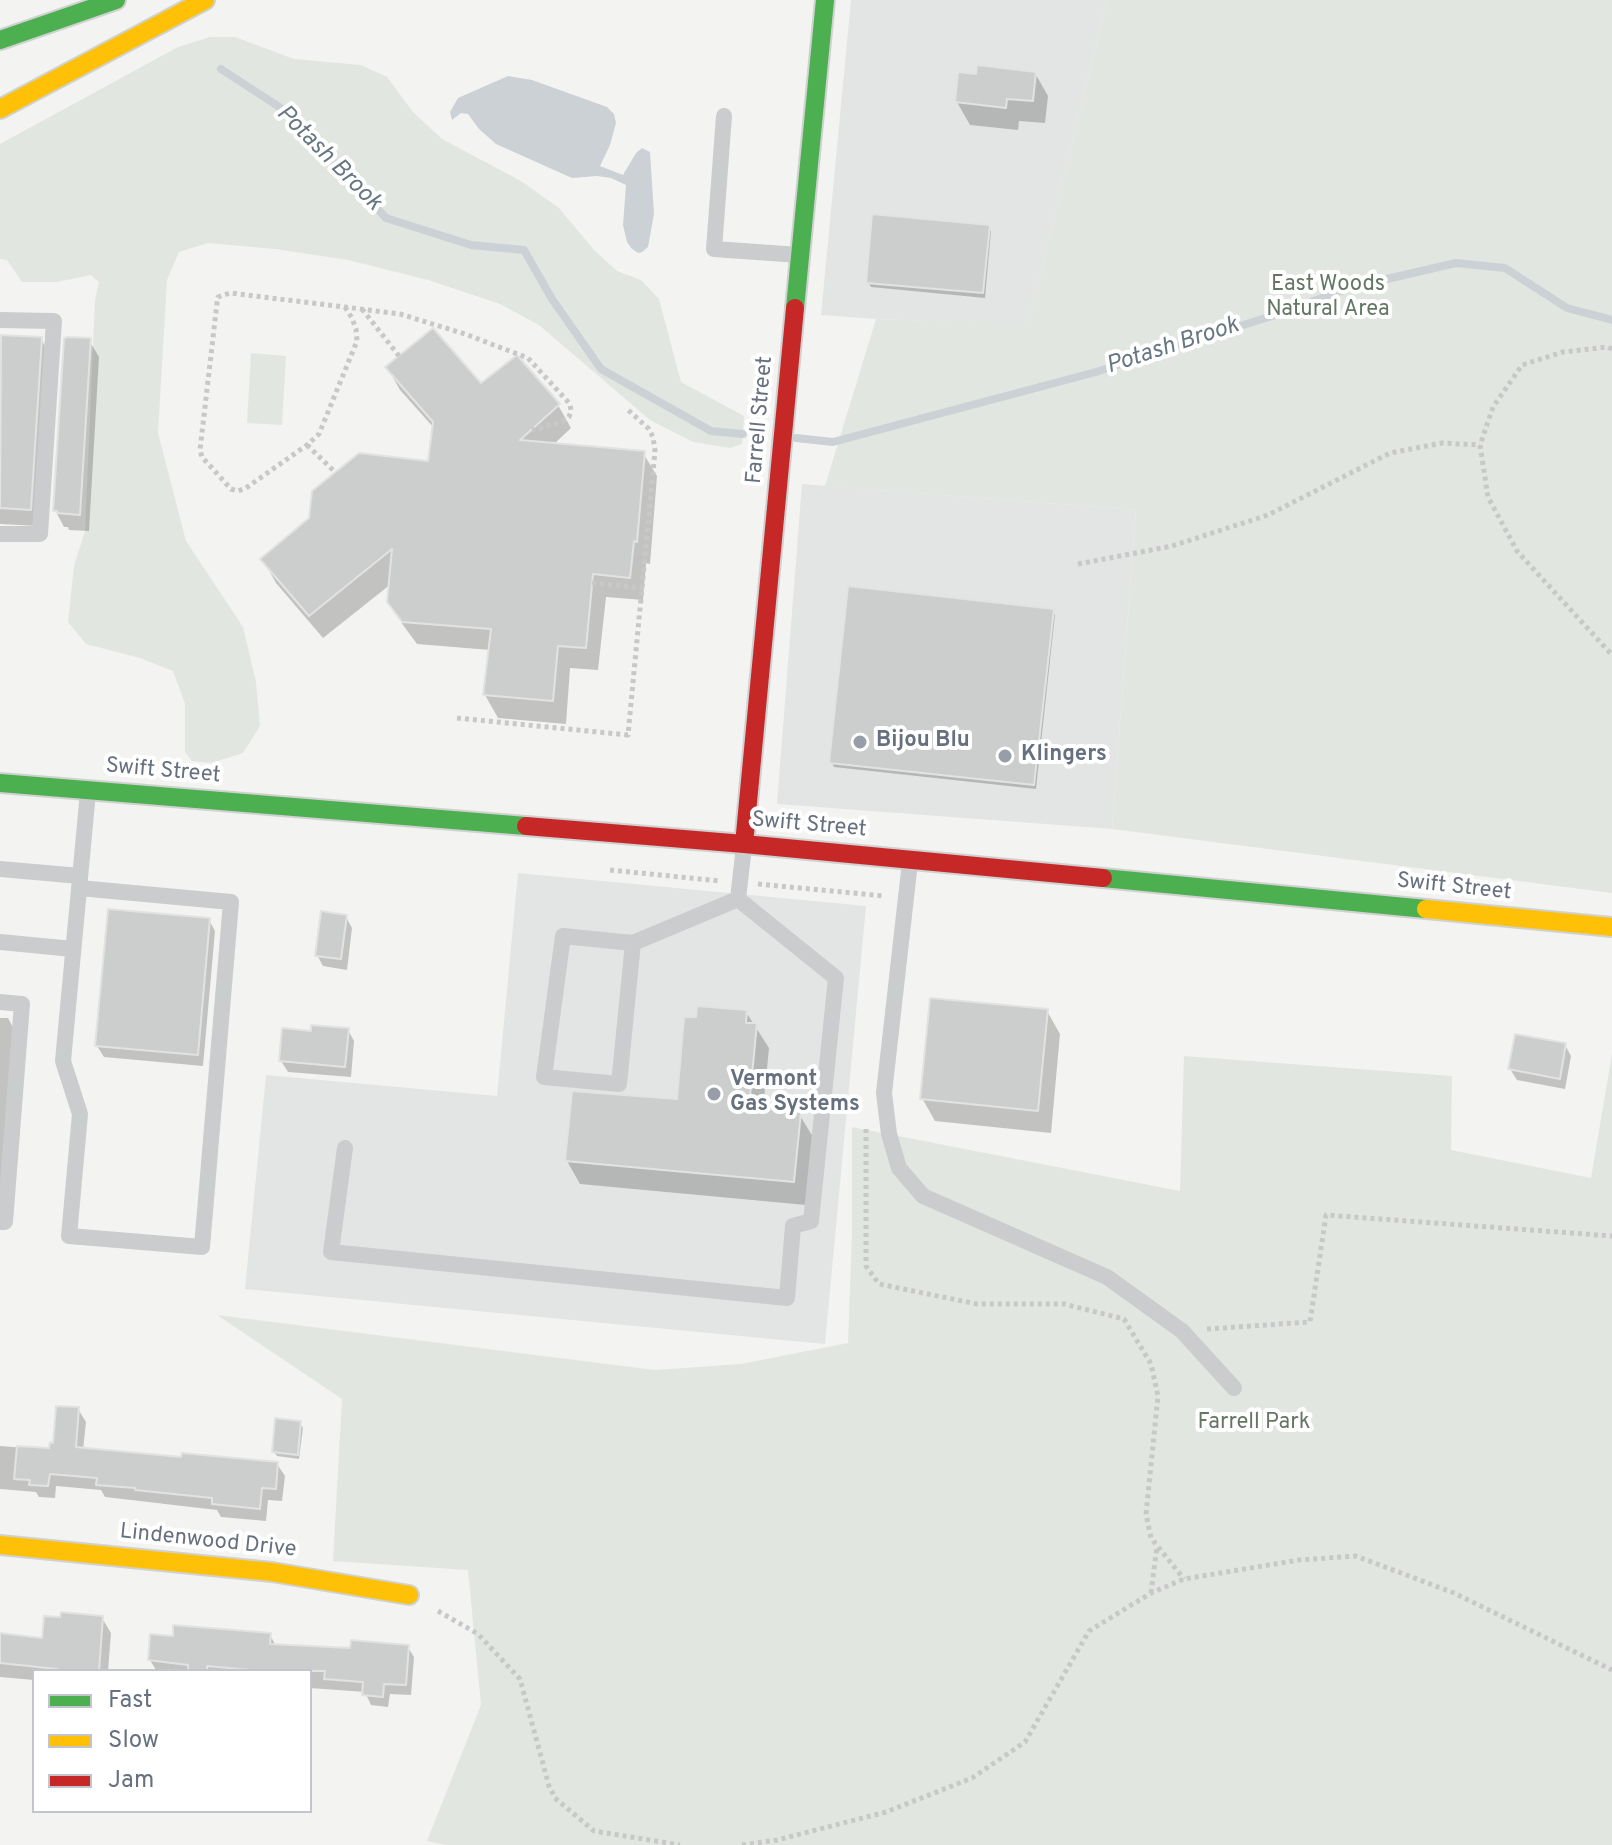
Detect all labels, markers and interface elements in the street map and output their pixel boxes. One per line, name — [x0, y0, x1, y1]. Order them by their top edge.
water label: Potash Brook — [269, 100, 387, 218]
park label: East Woods Natural Area — [1266, 273, 1390, 324]
water label: Potash Brook — [1103, 312, 1243, 382]
street label: Farrell Street — [742, 355, 780, 485]
place label: Bijou Blu — [876, 729, 970, 755]
marker: Bijou Blu — [851, 733, 869, 751]
place label: Klingers — [1021, 743, 1107, 769]
marker: Klingers — [996, 747, 1014, 765]
street label: Swift Street — [104, 754, 222, 790]
street label: Swift Street — [750, 808, 868, 844]
street label: Swift Street — [1395, 869, 1513, 907]
place label: Vermont Gas Systems — [730, 1068, 860, 1120]
marker: Vermont Gas Systems — [705, 1085, 723, 1103]
park label: Farrell Park — [1198, 1411, 1310, 1437]
street label: Lindenwood Drive — [118, 1520, 298, 1564]
legend — [32, 1669, 312, 1813]
text: Fast — [108, 1686, 152, 1716]
text: Slow — [108, 1726, 159, 1756]
text: Jam — [108, 1766, 154, 1796]

